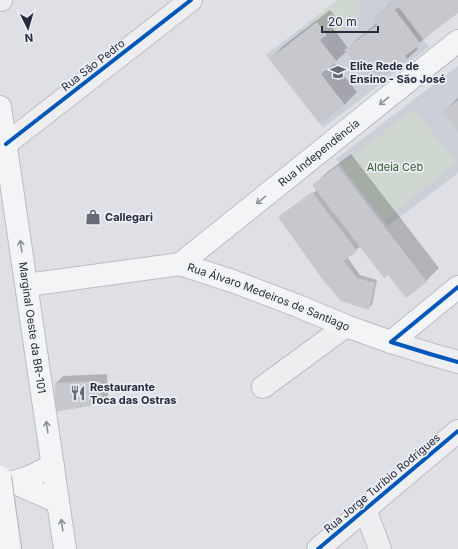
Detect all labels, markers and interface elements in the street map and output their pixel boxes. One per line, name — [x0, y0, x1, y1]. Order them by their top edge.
north arrow — [8, 8, 48, 48]
scale bar — [322, 8, 378, 34]
text: 20 m — [328, 14, 357, 29]
text: N — [24, 31, 34, 45]
street label: Rua São Pedro — [59, 36, 128, 94]
place label: Elite Rede de Ensino - São José — [350, 59, 446, 86]
school or university icon: Elite Rede de Ensino - São José — [329, 63, 347, 81]
one-way arrow — [378, 96, 389, 105]
street label: Rua Independência — [275, 116, 362, 189]
park label: Aldeia Ceb — [367, 160, 424, 174]
one-way arrow — [255, 196, 266, 204]
shop icon: Callegari — [84, 208, 102, 226]
place label: Callegari — [105, 210, 153, 224]
one-way arrow — [17, 240, 25, 253]
street label: Rua Álvaro Medeiros de Santiago — [186, 260, 352, 334]
street label: Marginal Oeste da BR-101 — [16, 261, 49, 394]
place label: Restaurante Toca das Ostras — [90, 380, 176, 407]
restaurant icon: Restaurante Toca das Ostras — [69, 384, 87, 402]
one-way arrow — [43, 420, 51, 433]
street label: Rua Jorge Turíbio Rodrigues — [321, 430, 443, 536]
one-way arrow — [58, 519, 66, 532]

